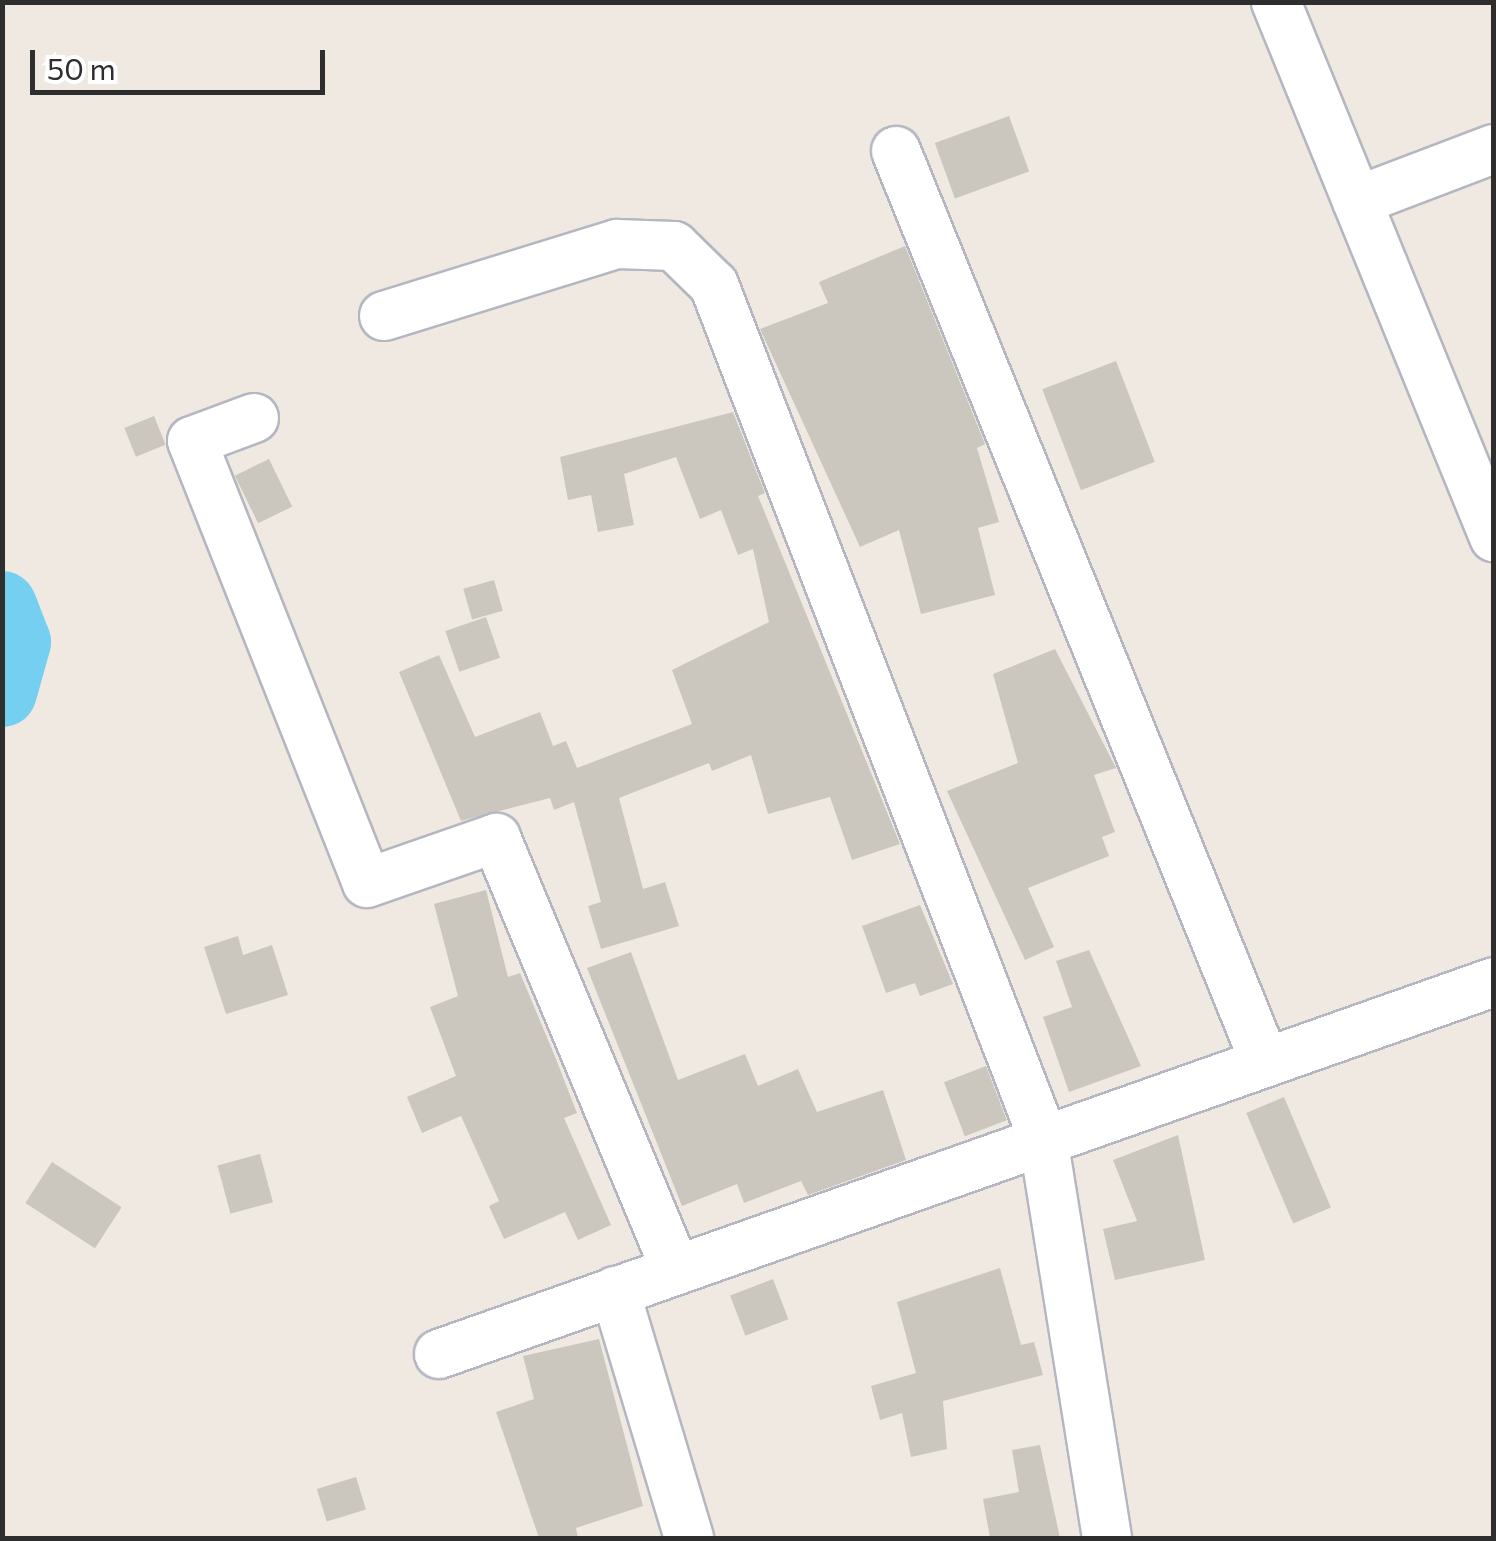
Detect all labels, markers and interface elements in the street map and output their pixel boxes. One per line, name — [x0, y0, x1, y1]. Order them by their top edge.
scale bar — [35, 30, 330, 92]
text: 50 m — [47, 49, 116, 86]

